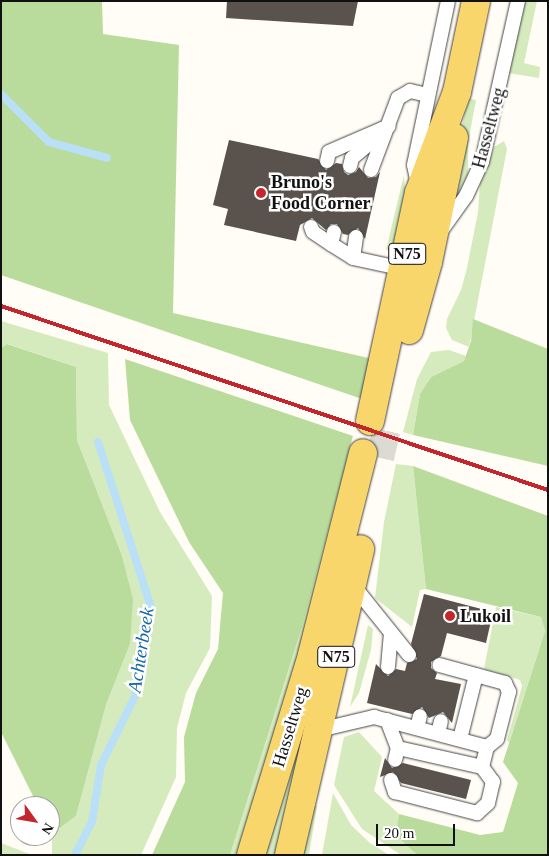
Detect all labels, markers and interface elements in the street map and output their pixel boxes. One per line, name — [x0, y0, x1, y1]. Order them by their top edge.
street label: Hasseltweg — [468, 85, 510, 171]
place label: Bruno's Food Corner — [271, 172, 370, 214]
marker: Bruno's Food Corner — [255, 187, 267, 199]
road number: N75 — [387, 240, 427, 268]
place label: Lukoil — [460, 605, 511, 627]
water label: Achterbeek — [123, 606, 159, 694]
marker: Lukoil — [444, 610, 456, 622]
road number: N75 — [316, 644, 356, 670]
street label: Hasseltweg — [268, 684, 312, 770]
north arrow — [10, 796, 60, 846]
scale bar — [379, 814, 458, 846]
text: N — [38, 820, 56, 837]
text: 20 m — [384, 825, 414, 841]

